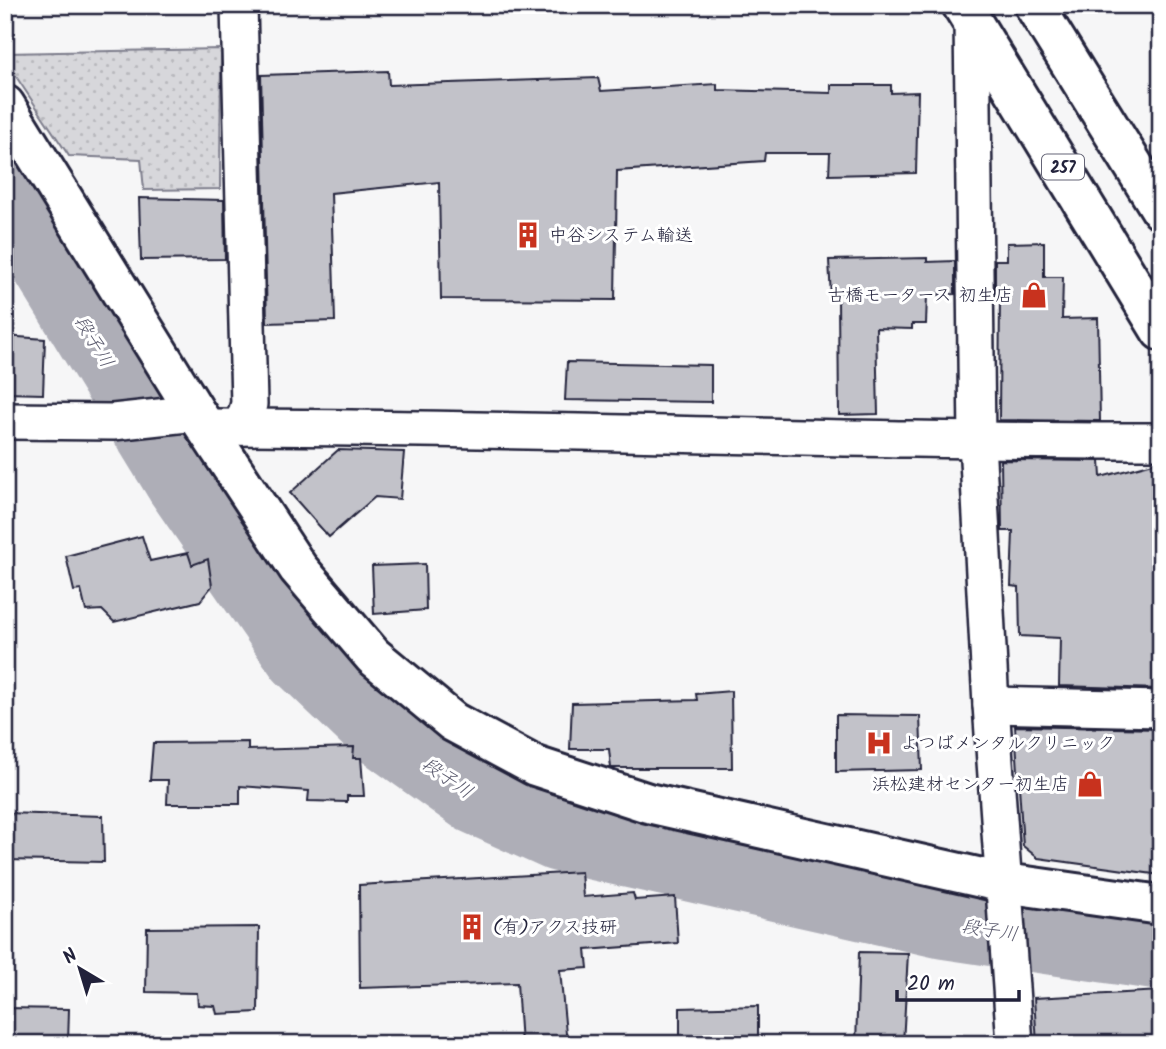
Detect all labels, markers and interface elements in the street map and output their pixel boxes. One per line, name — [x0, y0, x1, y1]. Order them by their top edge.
road number: 257 — [1042, 154, 1084, 180]
building icon: 中谷システム輸送 — [513, 220, 543, 250]
place label: 中谷システム輸送 — [549, 222, 693, 251]
shop icon: 古橋モータース 初生店 — [1019, 280, 1049, 310]
place label: 古橋モータース 初生店 — [827, 282, 1013, 311]
water label: 段子川 — [66, 310, 121, 374]
hospital icon: よつばメンタルクリニック — [864, 728, 894, 758]
place label: よつばメンタルクリニック — [900, 730, 1115, 759]
water label: 段子川 — [415, 750, 479, 807]
shop icon: 浜松建材センター初生店 — [1075, 769, 1105, 799]
place label: 浜松建材センター初生店 — [872, 771, 1069, 800]
building icon: (有)アクス技研 — [457, 912, 487, 942]
water label: 段子川 — [959, 912, 1020, 950]
place label: (有)アクス技研 — [493, 914, 617, 943]
north arrow — [46, 934, 116, 1004]
text: N — [57, 942, 85, 973]
scale bar — [897, 958, 1019, 1002]
text: 20 m — [907, 968, 955, 1001]

